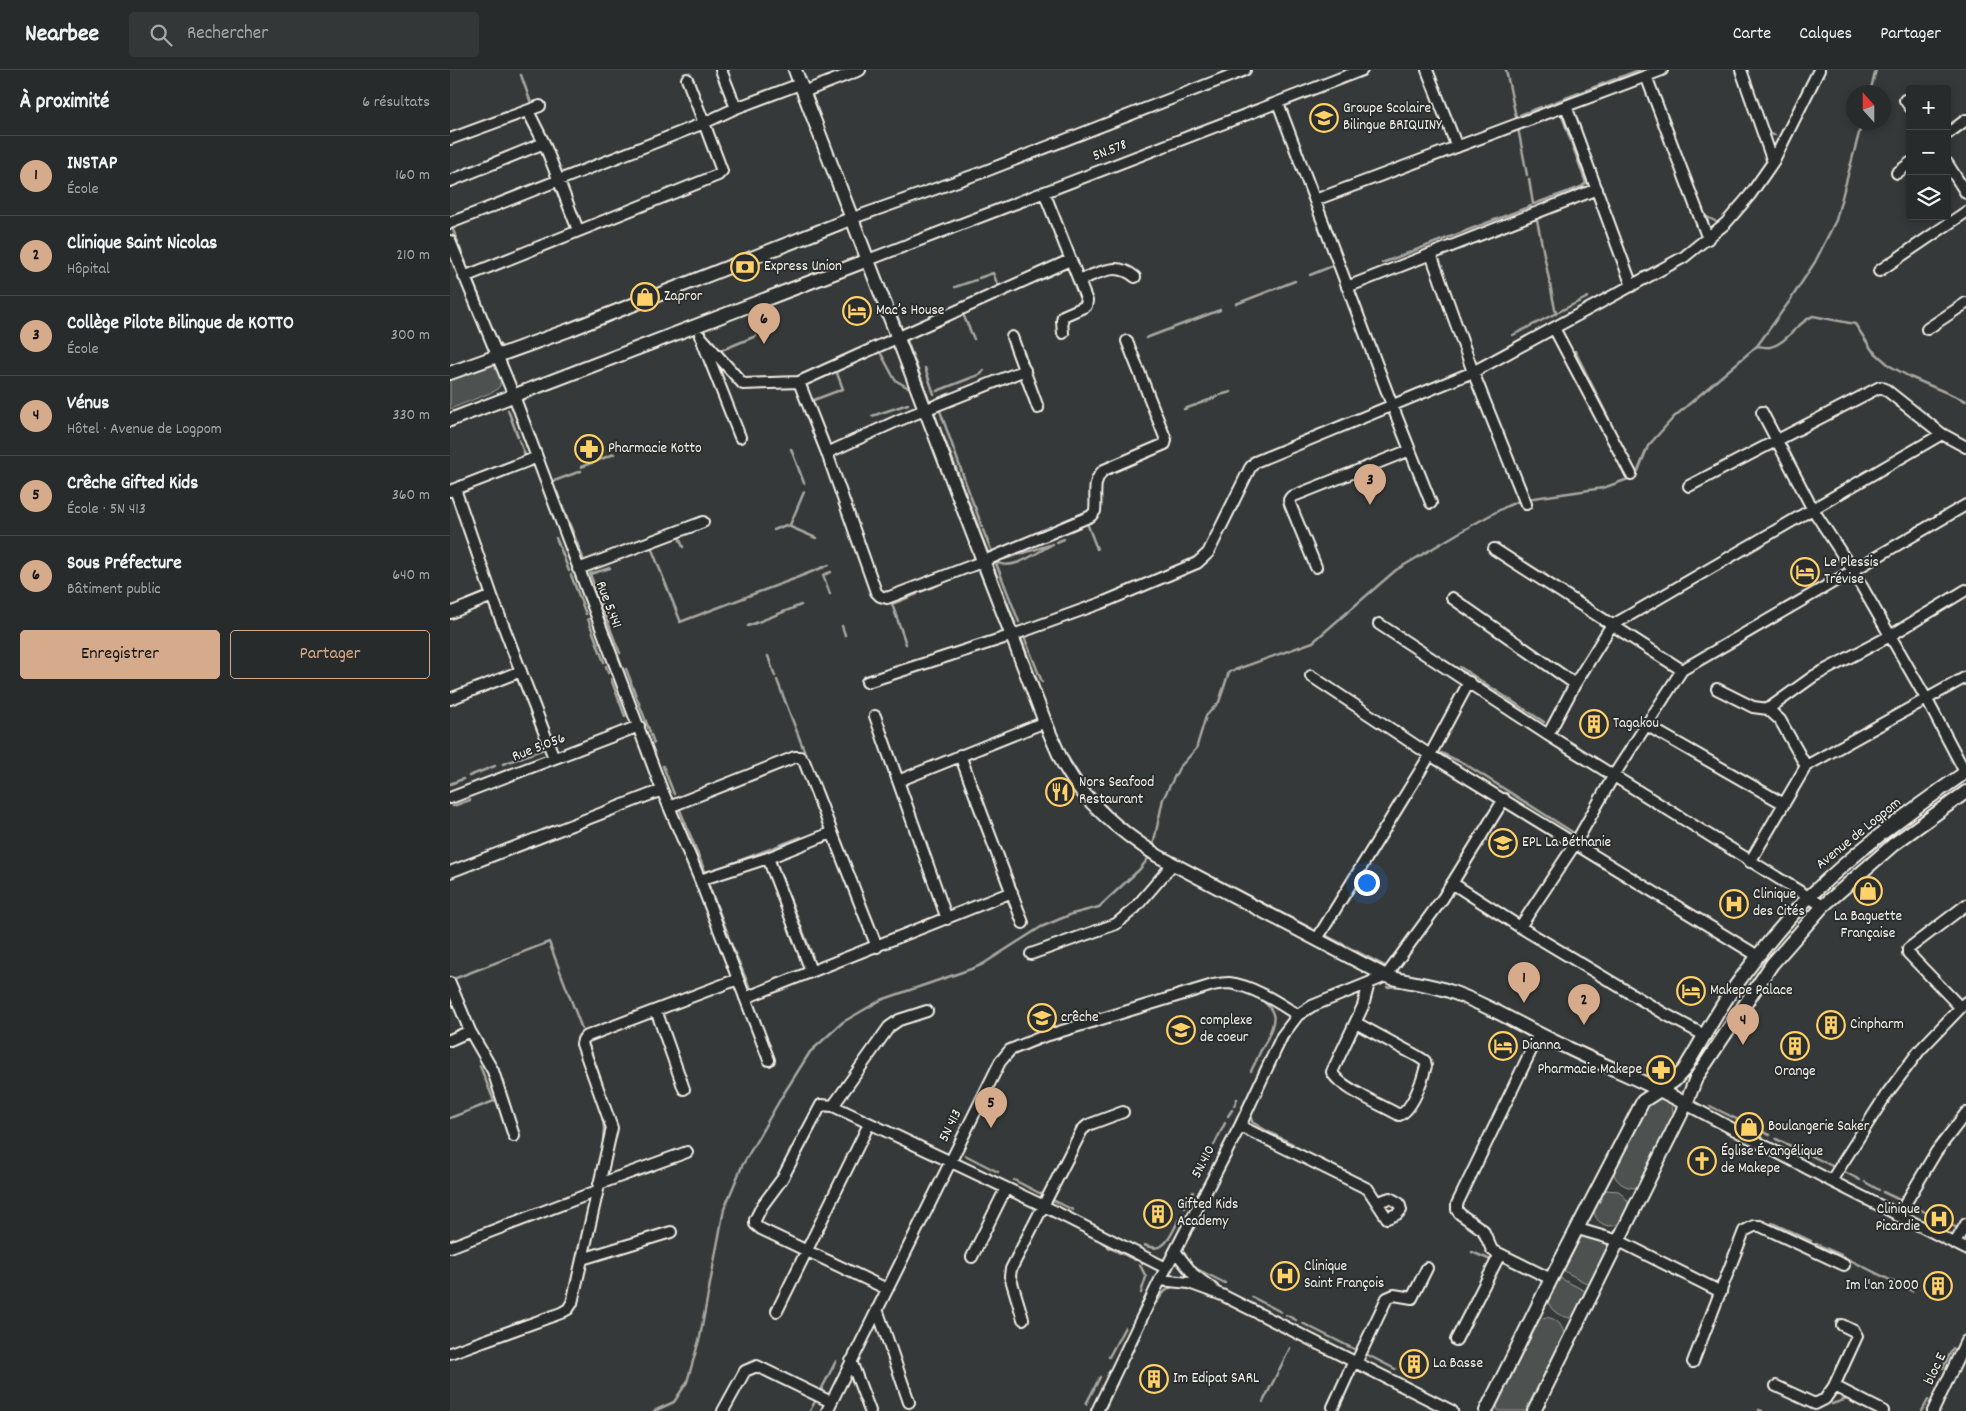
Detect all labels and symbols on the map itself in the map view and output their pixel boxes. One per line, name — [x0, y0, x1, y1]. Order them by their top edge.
north arrow — [1846, 85, 1891, 130]
place label: Groupe Scolaire Bilingue BRIQUINY — [1343, 98, 1442, 137]
school or university icon: Groupe Scolaire Bilingue BRIQUINY — [1309, 103, 1339, 133]
street label: 5N.578 — [1089, 134, 1131, 168]
bank icon: Express Union — [730, 252, 760, 282]
place label: Express Union — [764, 256, 842, 278]
shop icon: Zapror — [630, 282, 660, 312]
place label: Zapror — [664, 286, 703, 308]
hotel icon: Mac’s House — [842, 296, 872, 326]
place label: Mac’s House — [876, 300, 945, 322]
pin: 6 — [748, 303, 780, 344]
pharmacy icon: Pharmacie Kotto — [574, 434, 604, 464]
place label: Pharmacie Kotto — [608, 438, 702, 460]
pin: 3 — [1354, 464, 1386, 505]
place label: Le Plessis Trévise — [1824, 552, 1879, 591]
hotel icon: Le Plessis Trévise — [1790, 557, 1820, 587]
street label: Rue 5.441 — [589, 578, 627, 632]
building icon: Tagakou — [1579, 709, 1609, 739]
place label: Tagakou — [1613, 713, 1659, 735]
street label: Rue 5.056 — [509, 728, 569, 768]
place label: Nors Seafood Restaurant — [1079, 772, 1154, 811]
restaurant icon: Nors Seafood Restaurant — [1045, 777, 1075, 807]
street label: Avenue de Logpom — [1811, 792, 1907, 876]
school or university icon: EPL La Béthanie — [1488, 828, 1518, 858]
place label: EPL La Béthanie — [1522, 832, 1611, 854]
your location — [1354, 870, 1380, 896]
shop icon: La Baguette Française — [1853, 876, 1883, 906]
place label: Clinique des Cités — [1753, 884, 1805, 923]
hospital icon: Clinique des Cités — [1719, 889, 1749, 919]
place label: La Baguette Française — [1834, 906, 1902, 945]
pin: 1 — [1508, 962, 1540, 1003]
hotel icon: Makepe Palace — [1676, 976, 1706, 1006]
place label: Makepe Palace — [1710, 980, 1793, 1002]
pin: 2 — [1568, 984, 1600, 1025]
school or university icon: crêche — [1027, 1003, 1057, 1033]
pin: 4 — [1727, 1004, 1759, 1045]
place label: crêche — [1061, 1007, 1099, 1029]
place label: complexe de coeur — [1200, 1010, 1253, 1049]
building icon: Cinpharm — [1816, 1010, 1846, 1040]
place label: Cinpharm — [1850, 1014, 1904, 1036]
school or university icon: complexe de coeur — [1166, 1015, 1196, 1045]
hotel icon: Dianna — [1488, 1031, 1518, 1061]
building icon: Orange — [1780, 1031, 1810, 1061]
place label: Dianna — [1522, 1035, 1561, 1057]
pharmacy icon: Pharmacie Makepe — [1646, 1055, 1676, 1085]
place label: Pharmacie Makepe — [1537, 1059, 1642, 1081]
place label: Orange — [1774, 1061, 1816, 1083]
pin: 5 — [975, 1087, 1007, 1128]
street label: 5N 413 — [934, 1106, 968, 1146]
shop icon: Boulangerie Saker — [1734, 1112, 1764, 1142]
place label: Boulangerie Saker — [1768, 1116, 1870, 1138]
place label: Église Évangélique de Makepe — [1721, 1141, 1824, 1180]
street label: 5N.410 — [1186, 1142, 1222, 1182]
church icon: Église Évangélique de Makepe — [1687, 1146, 1717, 1176]
place label: Gifted Kids Academy — [1177, 1194, 1238, 1233]
building icon: Gifted Kids Academy — [1143, 1199, 1173, 1229]
place label: Clinique Picardie — [1875, 1199, 1920, 1238]
hospital icon: Clinique Picardie — [1924, 1204, 1954, 1234]
place label: Clinique Saint François — [1304, 1256, 1384, 1295]
hospital icon: Clinique Saint François — [1270, 1261, 1300, 1291]
building icon: Im l'an 2000 — [1923, 1271, 1953, 1301]
place label: Im l'an 2000 — [1846, 1275, 1919, 1297]
building icon: La Basse — [1399, 1349, 1429, 1379]
street label: bloc E — [1919, 1349, 1953, 1389]
place label: La Basse — [1433, 1353, 1483, 1375]
building icon: Im Edipat SARL — [1139, 1364, 1169, 1394]
place label: Im Edipat SARL — [1173, 1368, 1259, 1390]

